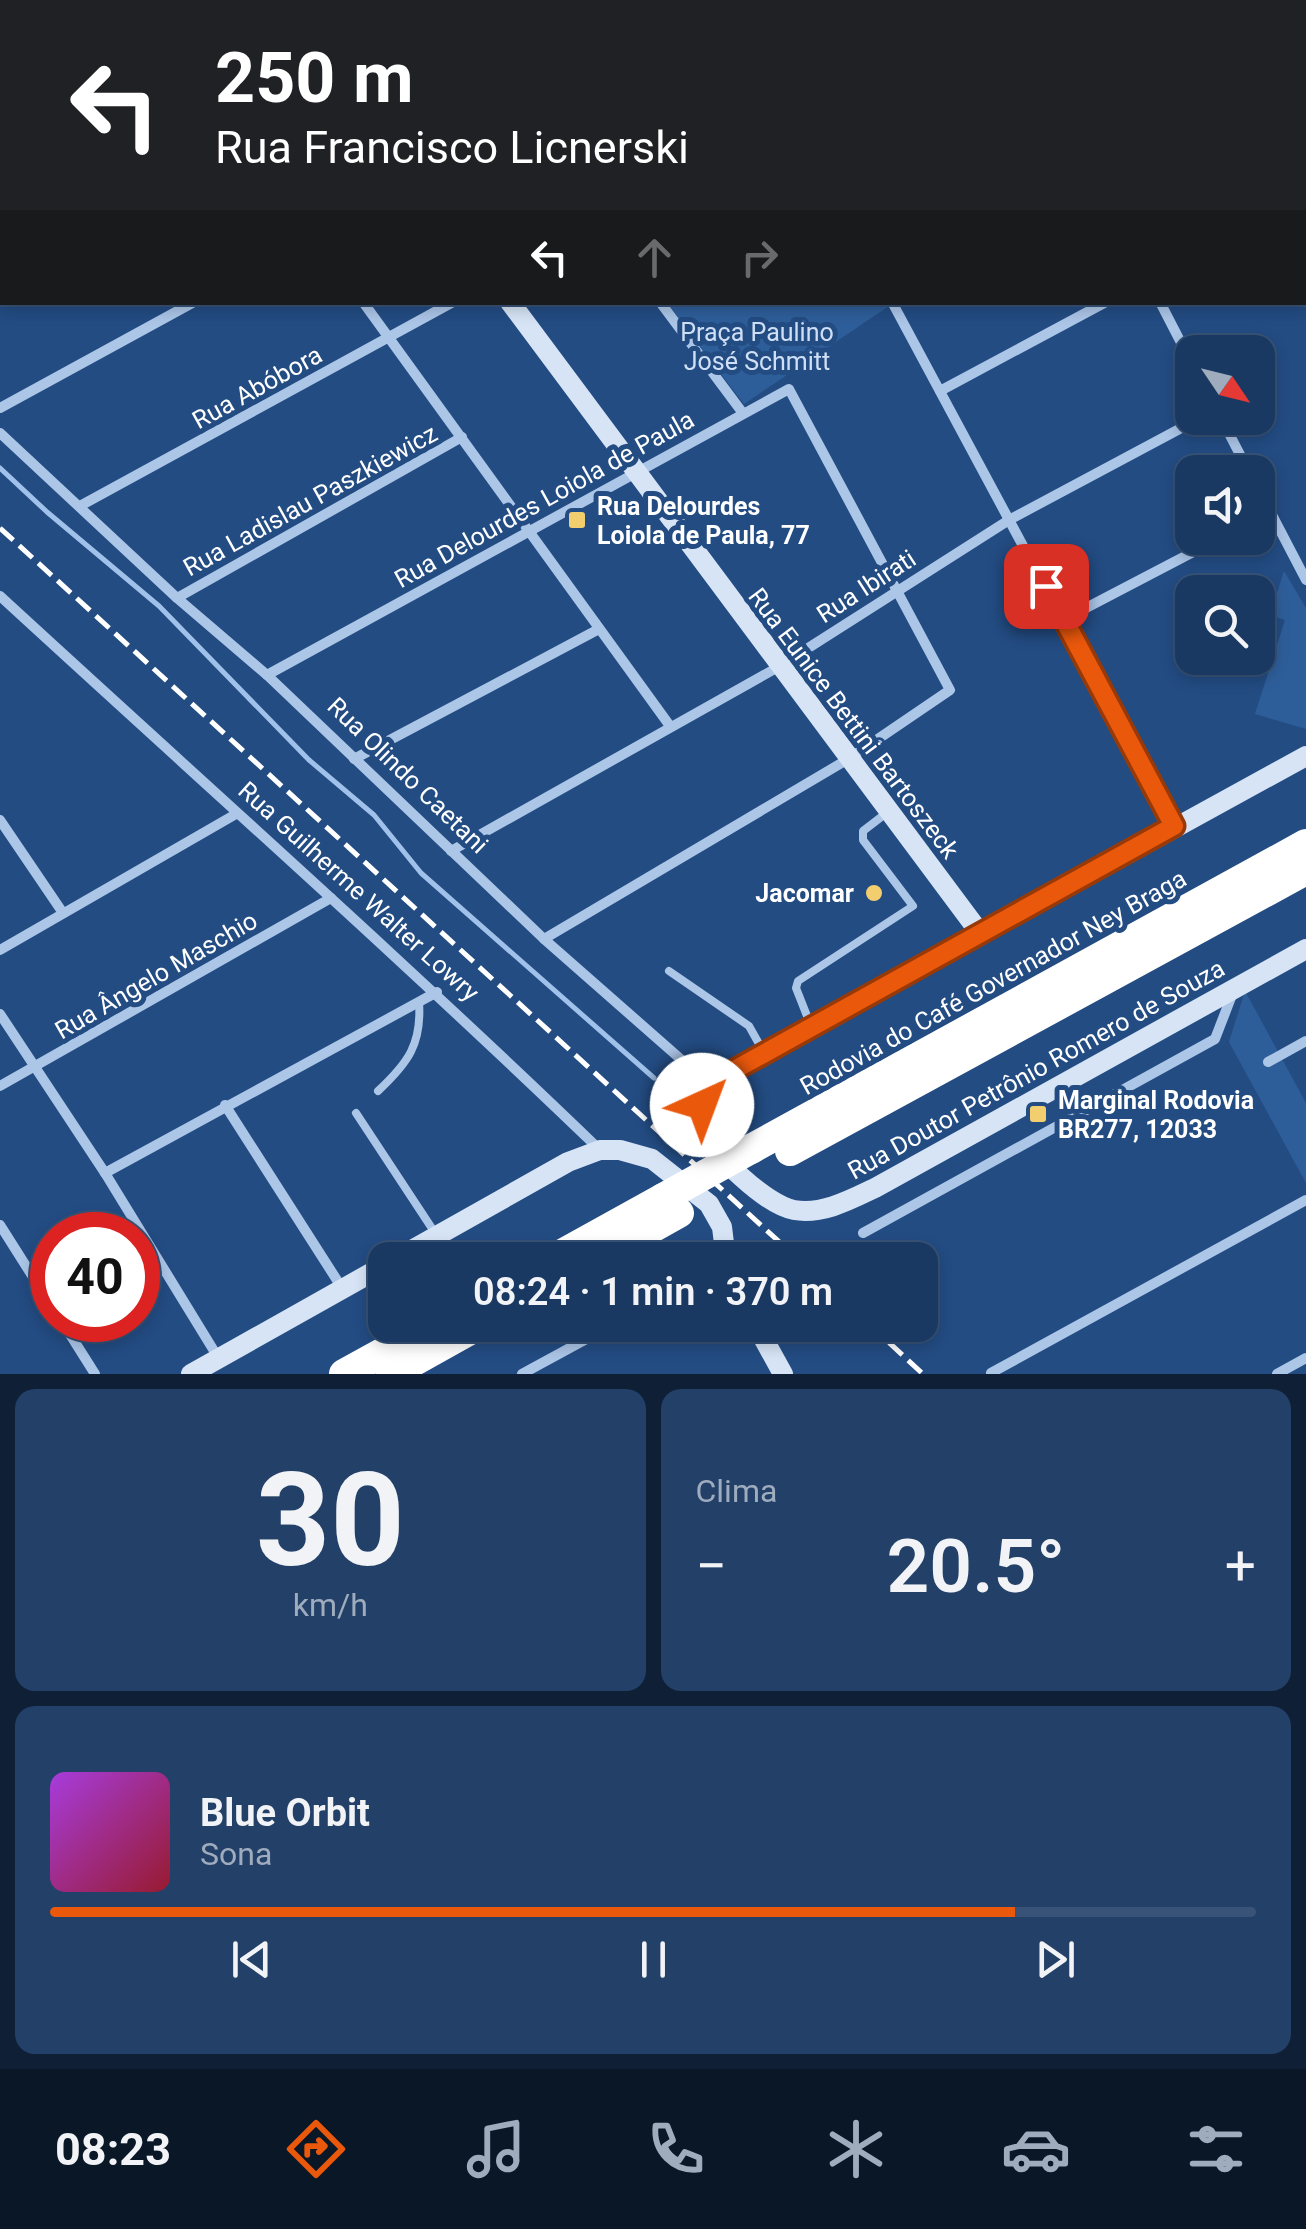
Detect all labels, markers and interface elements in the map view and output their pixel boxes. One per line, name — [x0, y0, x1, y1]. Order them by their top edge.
text: 250 m — [215, 37, 414, 119]
icon: left — [50, 40, 180, 170]
text: Rua Francisco Licnerski — [215, 121, 689, 174]
icon: left — [522, 230, 577, 285]
icon: ahead — [627, 230, 682, 285]
icon: right — [732, 230, 787, 285]
park label: Praça Paulino José Schmitt — [680, 318, 834, 376]
north arrow — [1175, 335, 1275, 435]
map controls — [1175, 335, 1275, 675]
street label: Rua Abóbora — [187, 340, 327, 435]
street label: Rua Delourdes Loiola de Paula — [390, 405, 699, 594]
street label: Rua Ladislau Paszkiewicz — [178, 418, 442, 582]
button: sound — [1175, 455, 1275, 555]
place label: Rua Delourdes Loiola de Paula, 77 — [597, 492, 810, 550]
marker: Rua Delourdes Loiola de Paula, 77 — [566, 509, 588, 531]
street label: Rua Ibirati — [812, 544, 921, 629]
pin — [1004, 544, 1089, 629]
icon: arrive — [1019, 559, 1074, 614]
button: search — [1175, 575, 1275, 675]
street label: Rua Eunice Bettini Bartoszeck — [742, 582, 965, 865]
street label: Rua Olindo Caetani — [322, 691, 494, 859]
street label: Rua Guilherme Walter Lowry — [232, 776, 485, 1007]
street label: Rodovia do Café Governador Ney Braga — [795, 864, 1191, 1101]
place label: Jacomar — [755, 879, 854, 908]
marker: Jacomar — [863, 882, 885, 904]
street label: Rua Ângelo Maschio — [50, 905, 262, 1045]
street label: Rua Doutor Petrônio Romero de Souza — [843, 953, 1230, 1185]
position arrow — [650, 1053, 754, 1157]
place label: Marginal Rodovia BR277, 12033 — [1058, 1086, 1254, 1144]
marker: Marginal Rodovia BR277, 12033 — [1027, 1103, 1049, 1125]
speed limit sign: 40 — [30, 1212, 160, 1342]
text: 08:24 · 1 min · 370 m — [473, 1270, 833, 1314]
text: 30 — [256, 1444, 405, 1597]
text: Clima — [696, 1472, 777, 1510]
text: 20.5° — [886, 1522, 1065, 1610]
text: − — [696, 1534, 727, 1598]
text: + — [1225, 1534, 1256, 1598]
text: km/h — [293, 1586, 368, 1624]
text: Blue Orbit — [200, 1791, 370, 1835]
text: Sona — [200, 1835, 272, 1873]
icon: previous — [224, 1932, 279, 1987]
icon: pause — [626, 1932, 681, 1987]
icon: next — [1028, 1932, 1083, 1987]
icon: directions — [281, 2114, 351, 2184]
icon: music — [461, 2114, 531, 2184]
icon: phone — [641, 2114, 711, 2184]
icon: climate — [821, 2114, 891, 2184]
icon: car — [1001, 2114, 1071, 2184]
icon: filters — [1181, 2114, 1251, 2184]
text: 08:23 — [55, 2123, 171, 2176]

